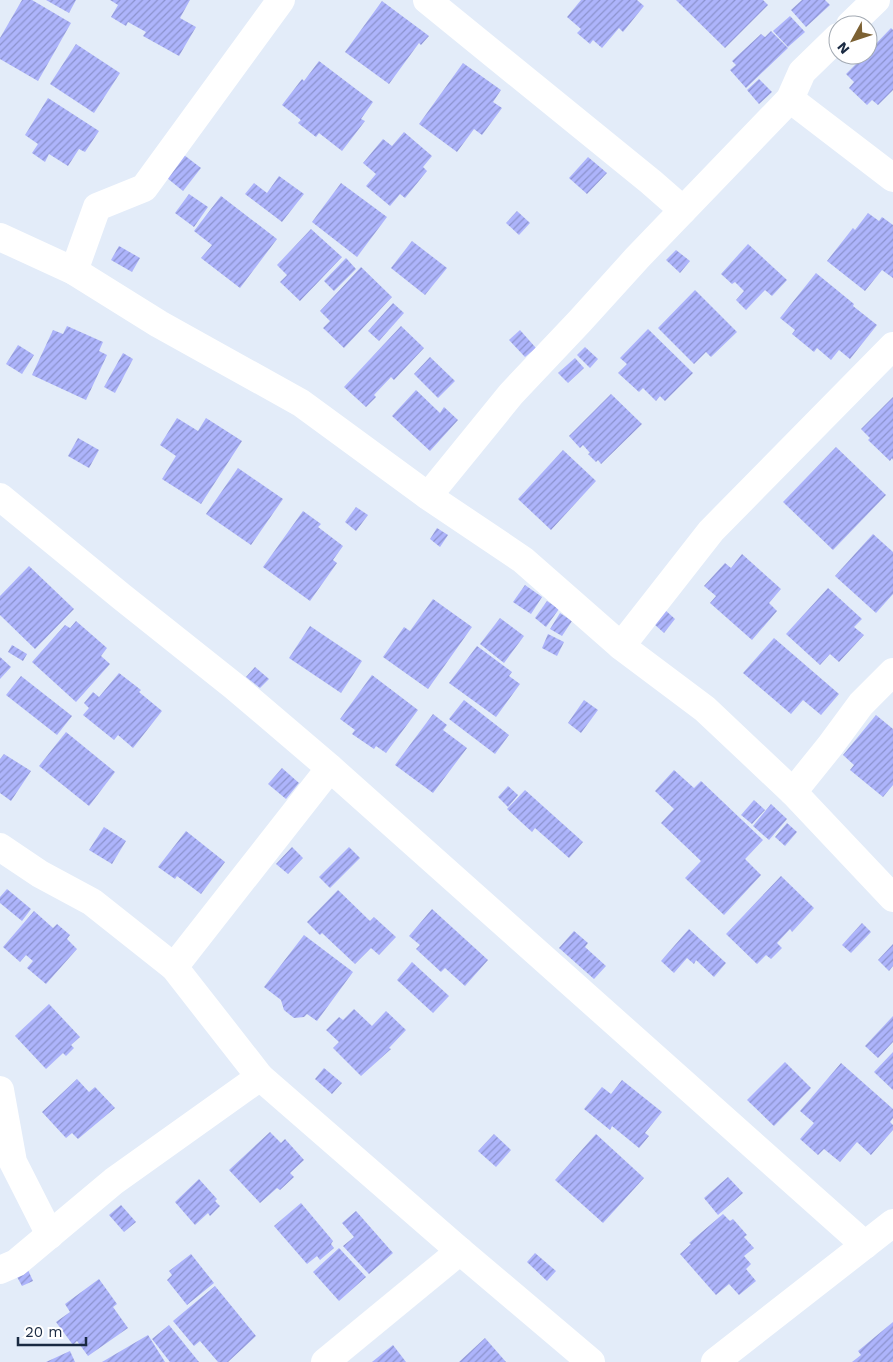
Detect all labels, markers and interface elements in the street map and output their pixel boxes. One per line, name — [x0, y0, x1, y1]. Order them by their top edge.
north arrow — [828, 15, 878, 65]
text: N — [834, 39, 853, 57]
scale bar — [18, 1314, 85, 1346]
text: 20 m — [25, 1323, 63, 1341]

